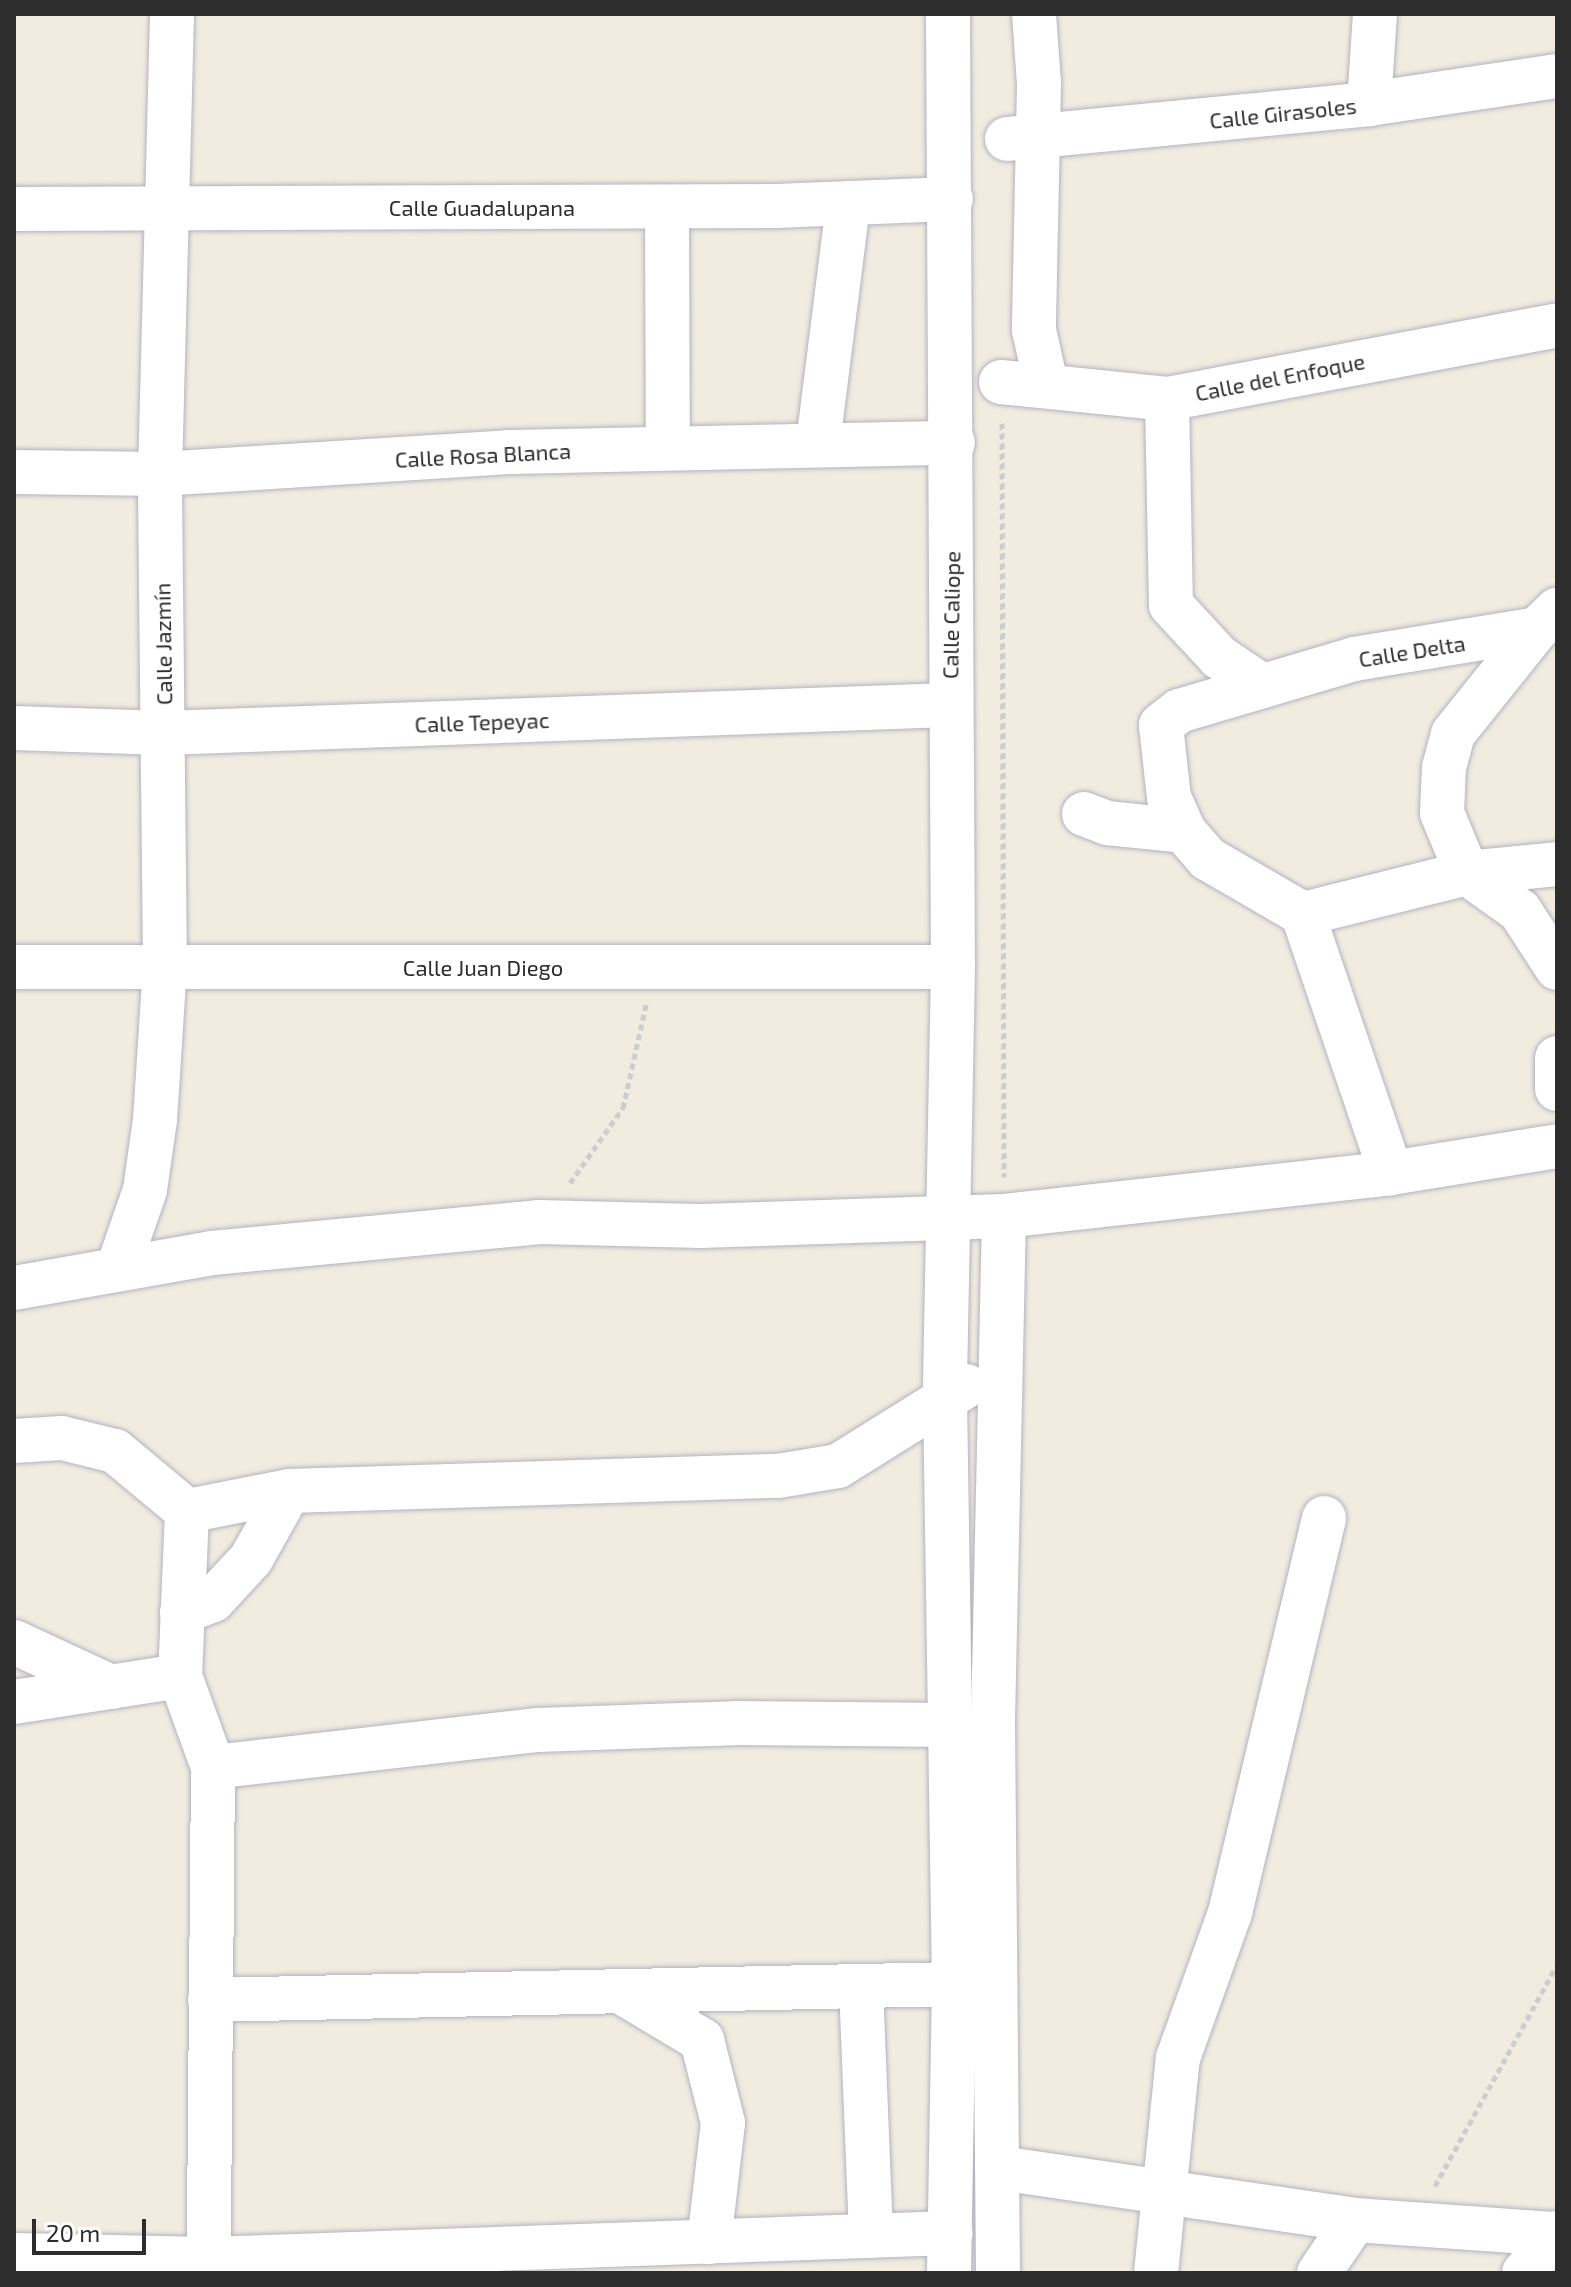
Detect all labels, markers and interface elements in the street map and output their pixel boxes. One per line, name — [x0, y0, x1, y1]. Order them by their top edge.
street label: Calle Girasoles — [1208, 92, 1358, 134]
street label: Calle Guadalupana — [389, 195, 575, 221]
street label: Calle del Enfoque — [1193, 348, 1367, 406]
street label: Calle Rosa Blanca — [394, 437, 572, 473]
street label: Calle Caliope — [937, 551, 965, 679]
street label: Calle Jazmín — [149, 582, 177, 706]
street label: Calle Delta — [1357, 630, 1467, 672]
street label: Calle Tepeyac — [414, 706, 550, 738]
street label: Calle Juan Diego — [403, 955, 563, 981]
scale bar — [36, 2203, 150, 2253]
text: 20 m — [46, 2218, 100, 2247]

